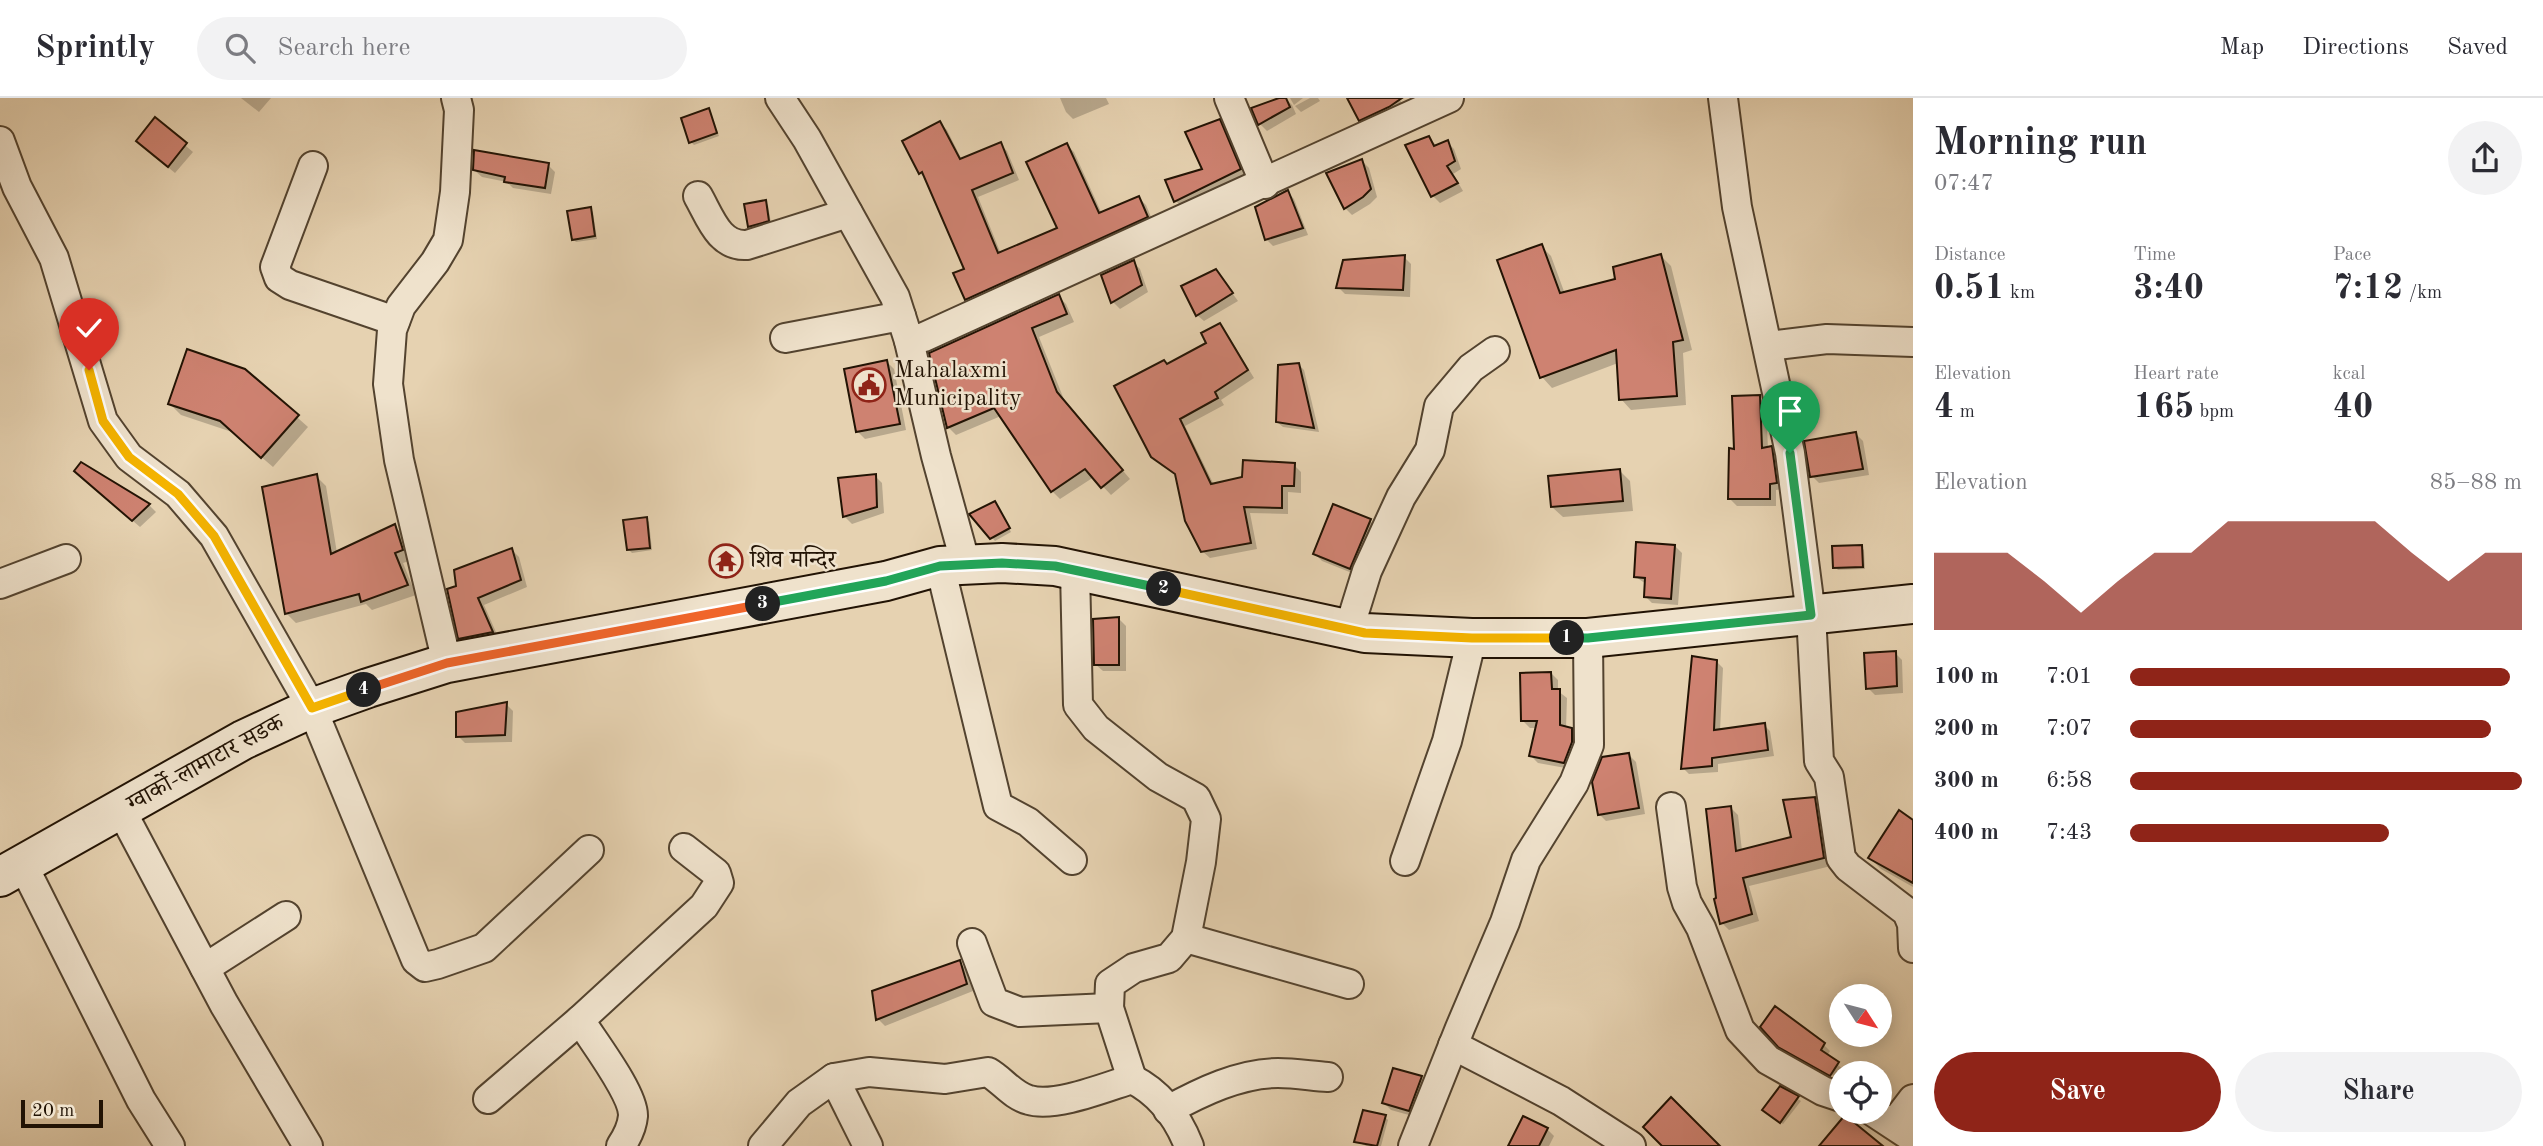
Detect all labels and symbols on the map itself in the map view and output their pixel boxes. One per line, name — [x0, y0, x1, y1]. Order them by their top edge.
pin — [59, 298, 119, 370]
place label: Mahalaxmi Municipality — [894, 359, 1022, 411]
public building icon: Mahalaxmi Municipality — [850, 366, 888, 404]
pin — [1760, 381, 1820, 453]
temple icon: शिव मन्दिर — [707, 542, 745, 580]
place label: शिव मन्दिर — [749, 545, 837, 573]
pin: 2 — [1146, 572, 1182, 606]
pin: 3 — [746, 587, 780, 622]
pin: 1 — [1550, 620, 1584, 656]
pin: 4 — [346, 672, 382, 708]
street label: ग्वार्को-लामाटार सडक — [121, 707, 290, 817]
north arrow — [1829, 984, 1892, 1046]
scale bar — [21, 1097, 103, 1129]

